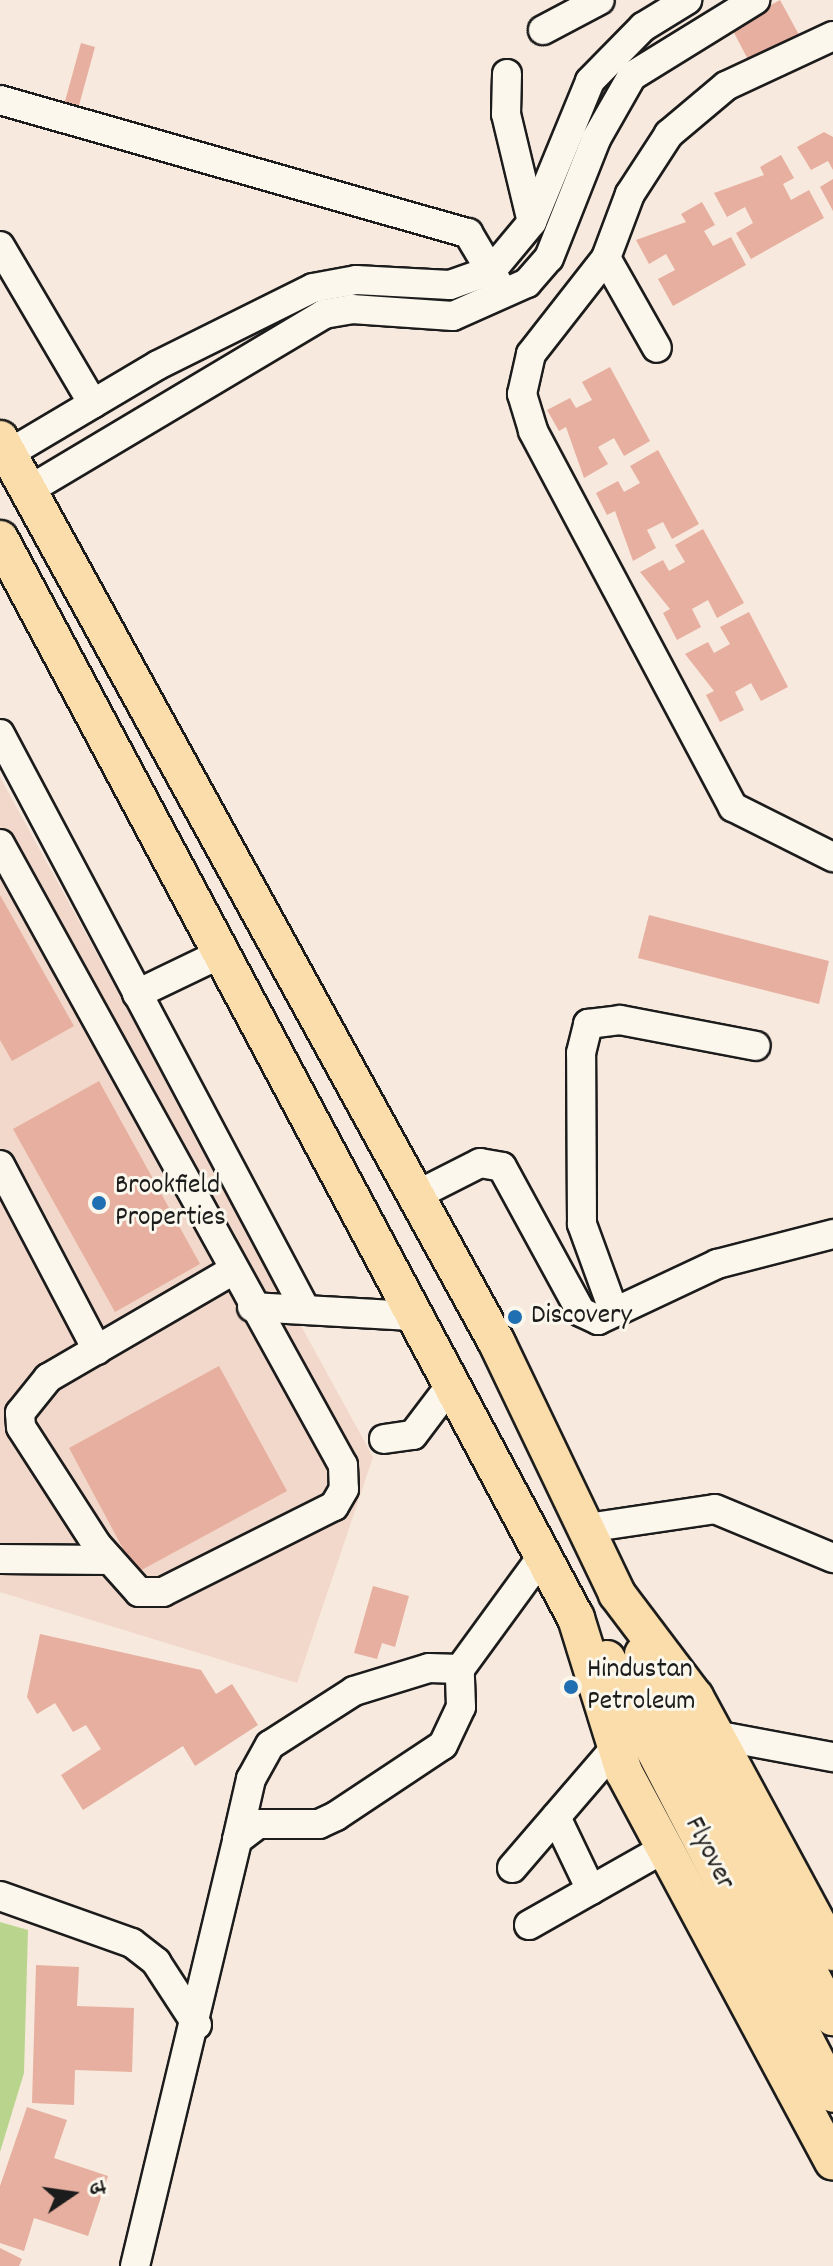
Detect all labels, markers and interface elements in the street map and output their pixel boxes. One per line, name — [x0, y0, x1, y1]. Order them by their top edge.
place label: Brookfield Properties — [115, 1170, 226, 1236]
marker: Brookfield Properties — [90, 1194, 108, 1212]
place label: Discovery — [531, 1300, 632, 1334]
marker: Discovery — [506, 1308, 524, 1326]
place label: Hindustan Petroleum — [587, 1654, 695, 1720]
marker: Hindustan Petroleum — [562, 1678, 580, 1696]
street label: Flyover — [675, 1812, 741, 1896]
north arrow — [32, 2154, 112, 2234]
text: उ — [79, 2179, 112, 2198]

